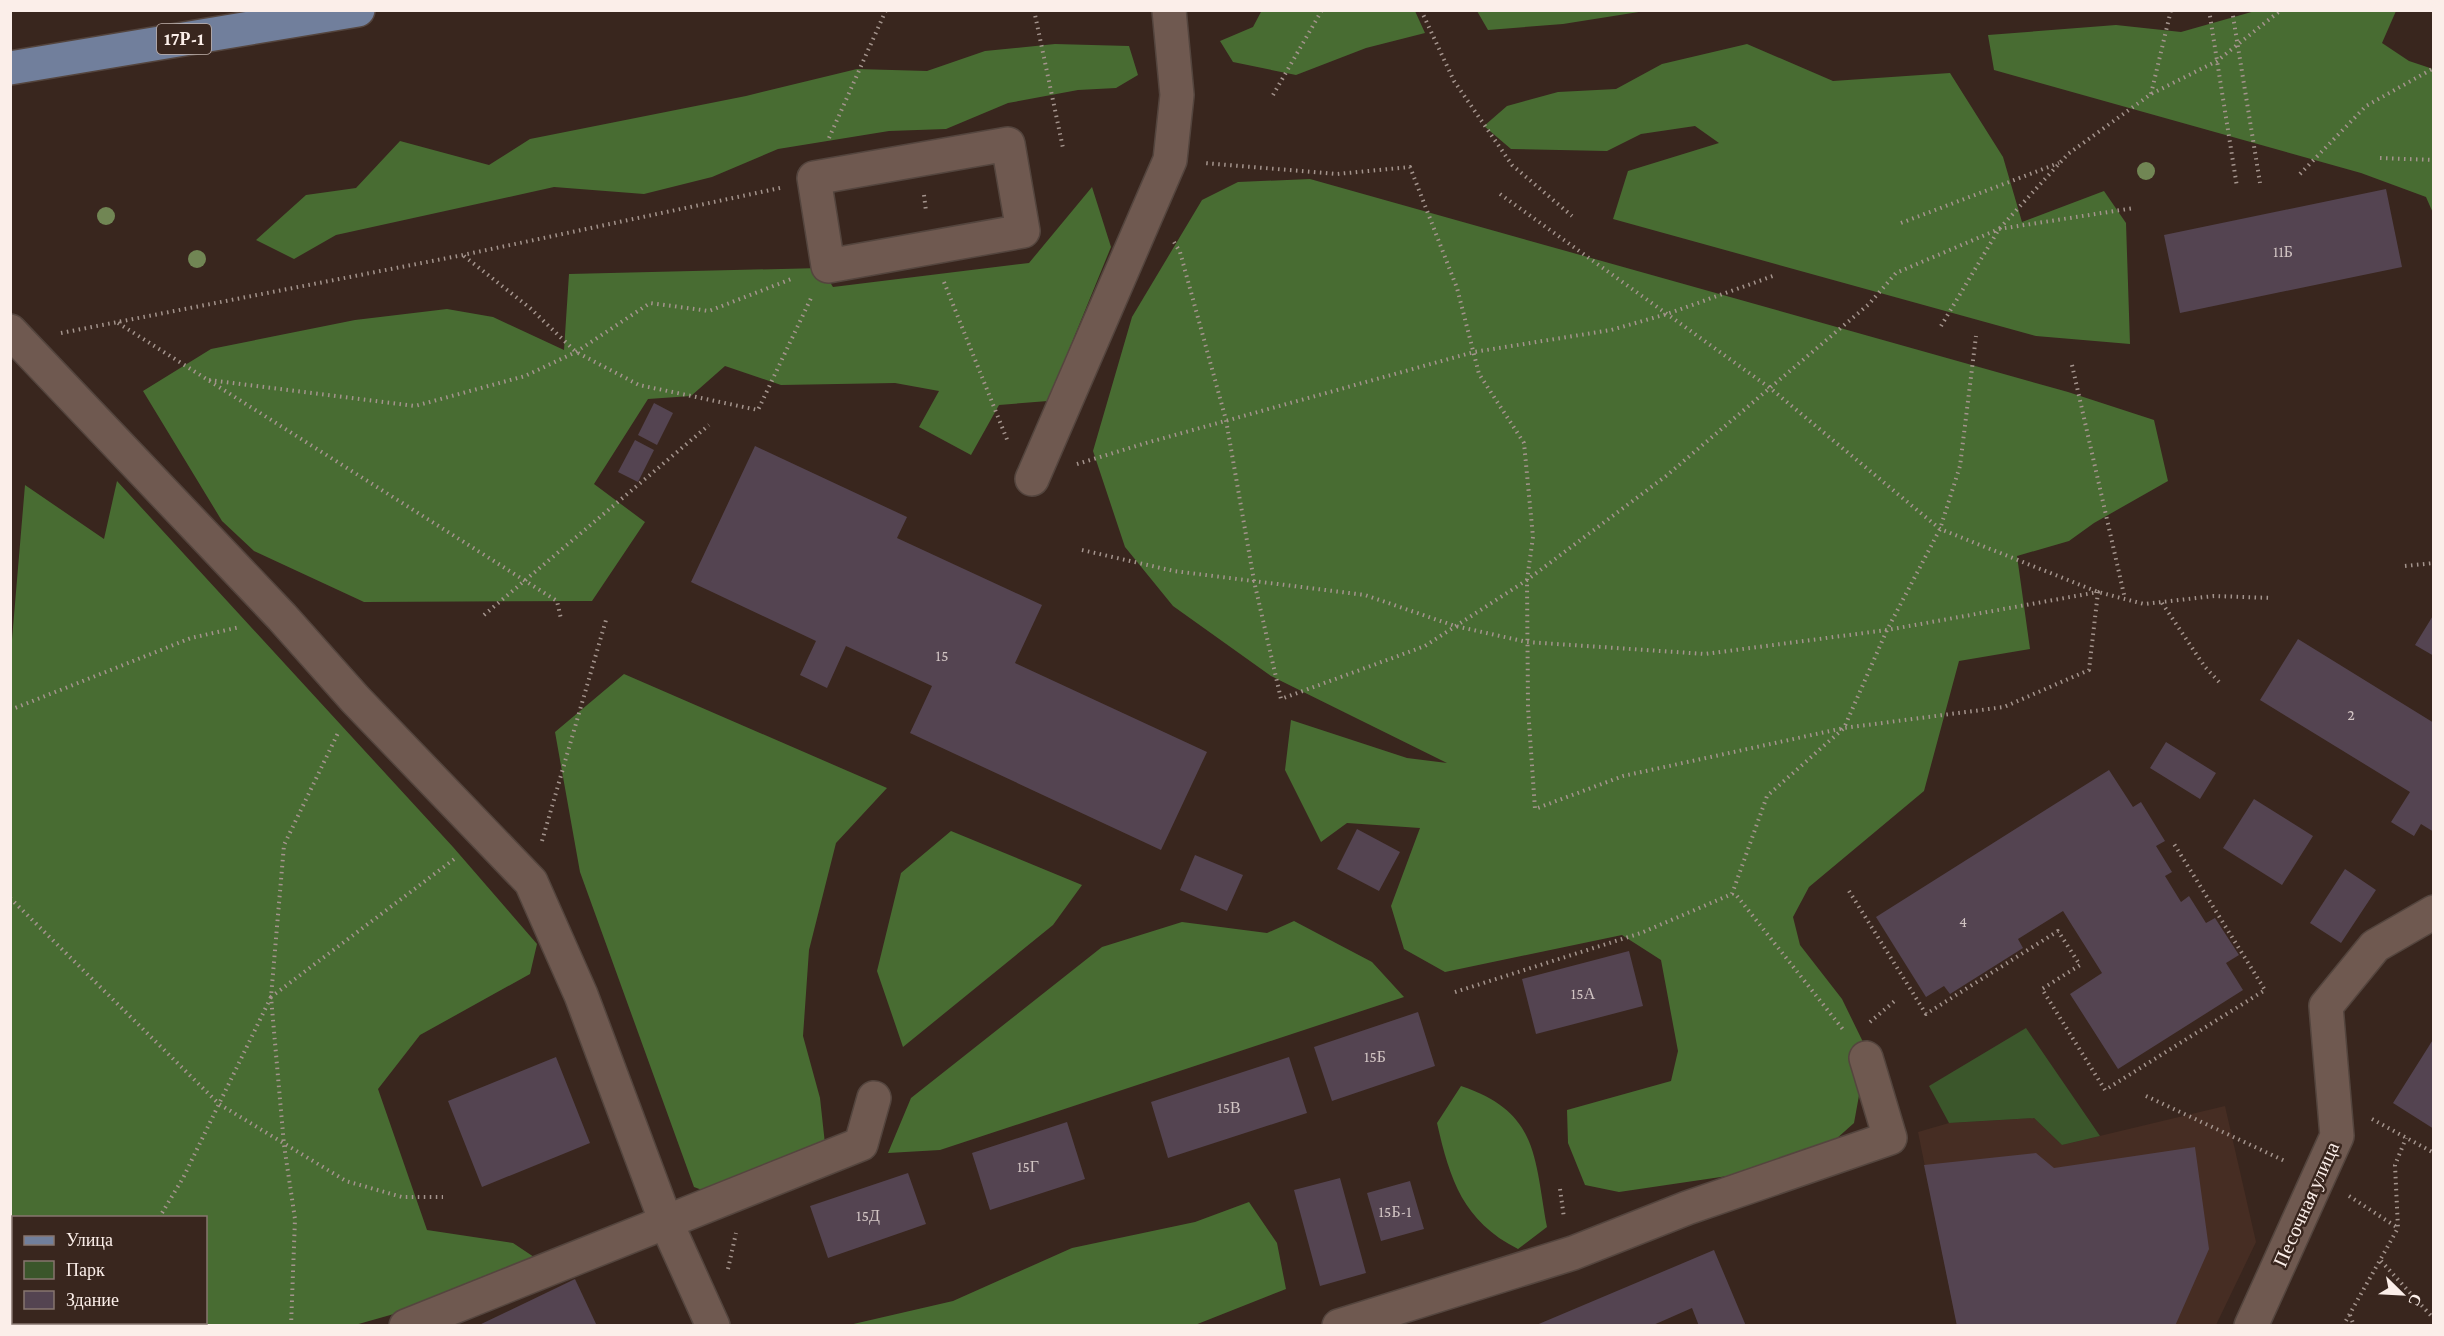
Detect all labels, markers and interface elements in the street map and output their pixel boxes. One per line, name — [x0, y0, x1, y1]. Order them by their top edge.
road number: 17Р-1 — [157, 24, 211, 54]
house number: 11Б — [2273, 243, 2293, 260]
house number: 15 — [936, 647, 948, 664]
house number: 2 — [2347, 706, 2355, 723]
house number: 4 — [1959, 913, 1967, 930]
house number: 15А — [1571, 985, 1596, 1002]
house number: 15Б — [1364, 1048, 1386, 1065]
house number: 15В — [1217, 1099, 1241, 1116]
street label: Песочная улица — [2269, 1138, 2344, 1270]
house number: 15Г — [1017, 1158, 1039, 1175]
house number: 15Б-1 — [1379, 1203, 1411, 1220]
house number: 15Д — [856, 1207, 880, 1225]
legend — [12, 1216, 207, 1324]
text: Улица — [66, 1230, 113, 1250]
text: Парк — [66, 1260, 105, 1280]
north arrow — [2372, 1264, 2432, 1324]
text: Здание — [66, 1290, 119, 1310]
text: С — [2405, 1291, 2425, 1309]

